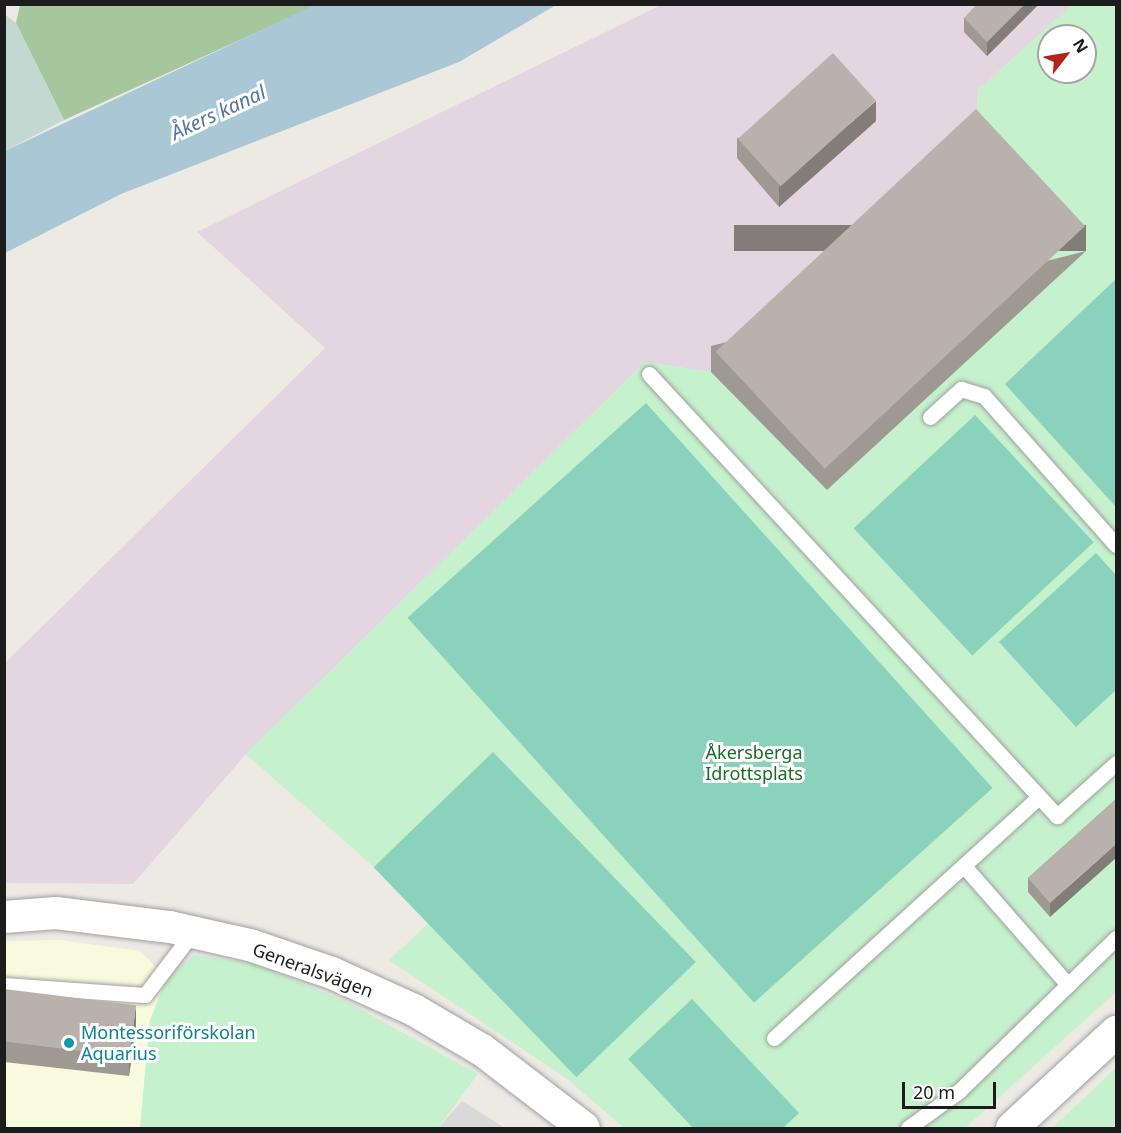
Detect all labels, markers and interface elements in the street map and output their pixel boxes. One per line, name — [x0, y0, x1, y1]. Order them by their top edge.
north arrow — [1037, 24, 1097, 84]
text: N — [1068, 35, 1093, 57]
water label: Åkers kanal — [167, 80, 269, 144]
park label: Åkersberga Idrottsplats — [705, 742, 803, 784]
street label: Generalsvägen — [250, 938, 376, 1002]
place label: Montessoriförskolan Aquarius — [81, 1022, 256, 1064]
marker: Montessoriförskolan Aquarius — [62, 1036, 76, 1050]
scale bar — [905, 1070, 1000, 1108]
text: 20 m — [913, 1080, 955, 1104]

